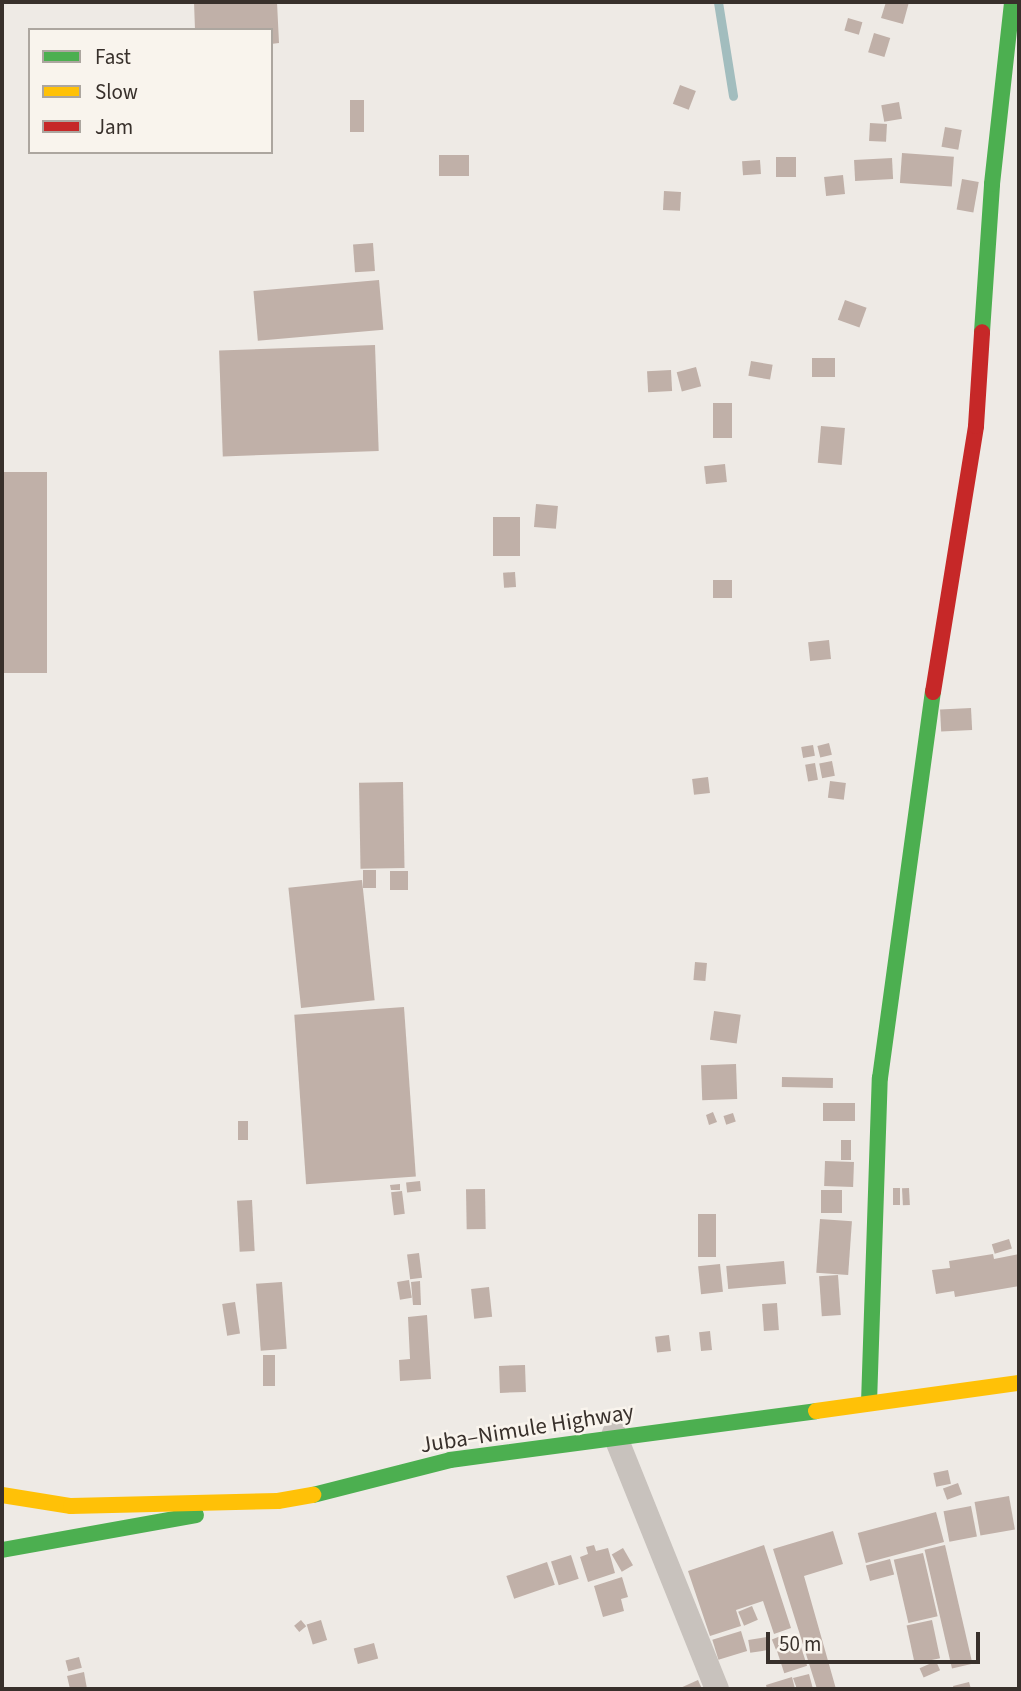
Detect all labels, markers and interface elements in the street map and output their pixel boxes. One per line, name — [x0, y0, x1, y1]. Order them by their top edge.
legend — [28, 28, 273, 154]
text: Fast — [95, 42, 131, 72]
text: Slow — [95, 77, 138, 107]
text: Jam — [95, 112, 133, 142]
street label: Juba–Nimule Highway — [418, 1398, 636, 1460]
scale bar — [769, 1618, 982, 1662]
text: 50 m — [779, 1629, 821, 1659]

